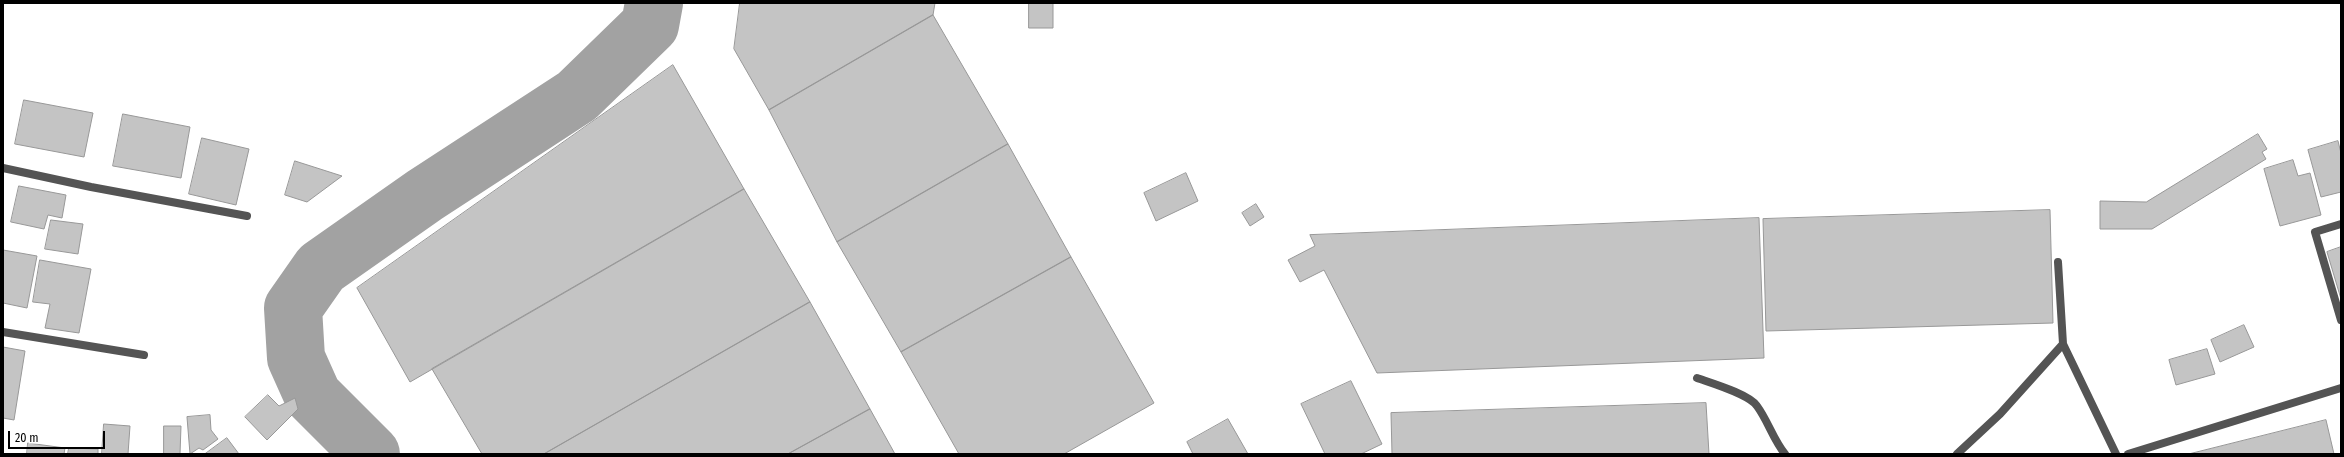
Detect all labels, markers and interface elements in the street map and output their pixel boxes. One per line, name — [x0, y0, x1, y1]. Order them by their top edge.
scale bar — [10, 423, 107, 449]
text: 20 m — [15, 431, 39, 445]

